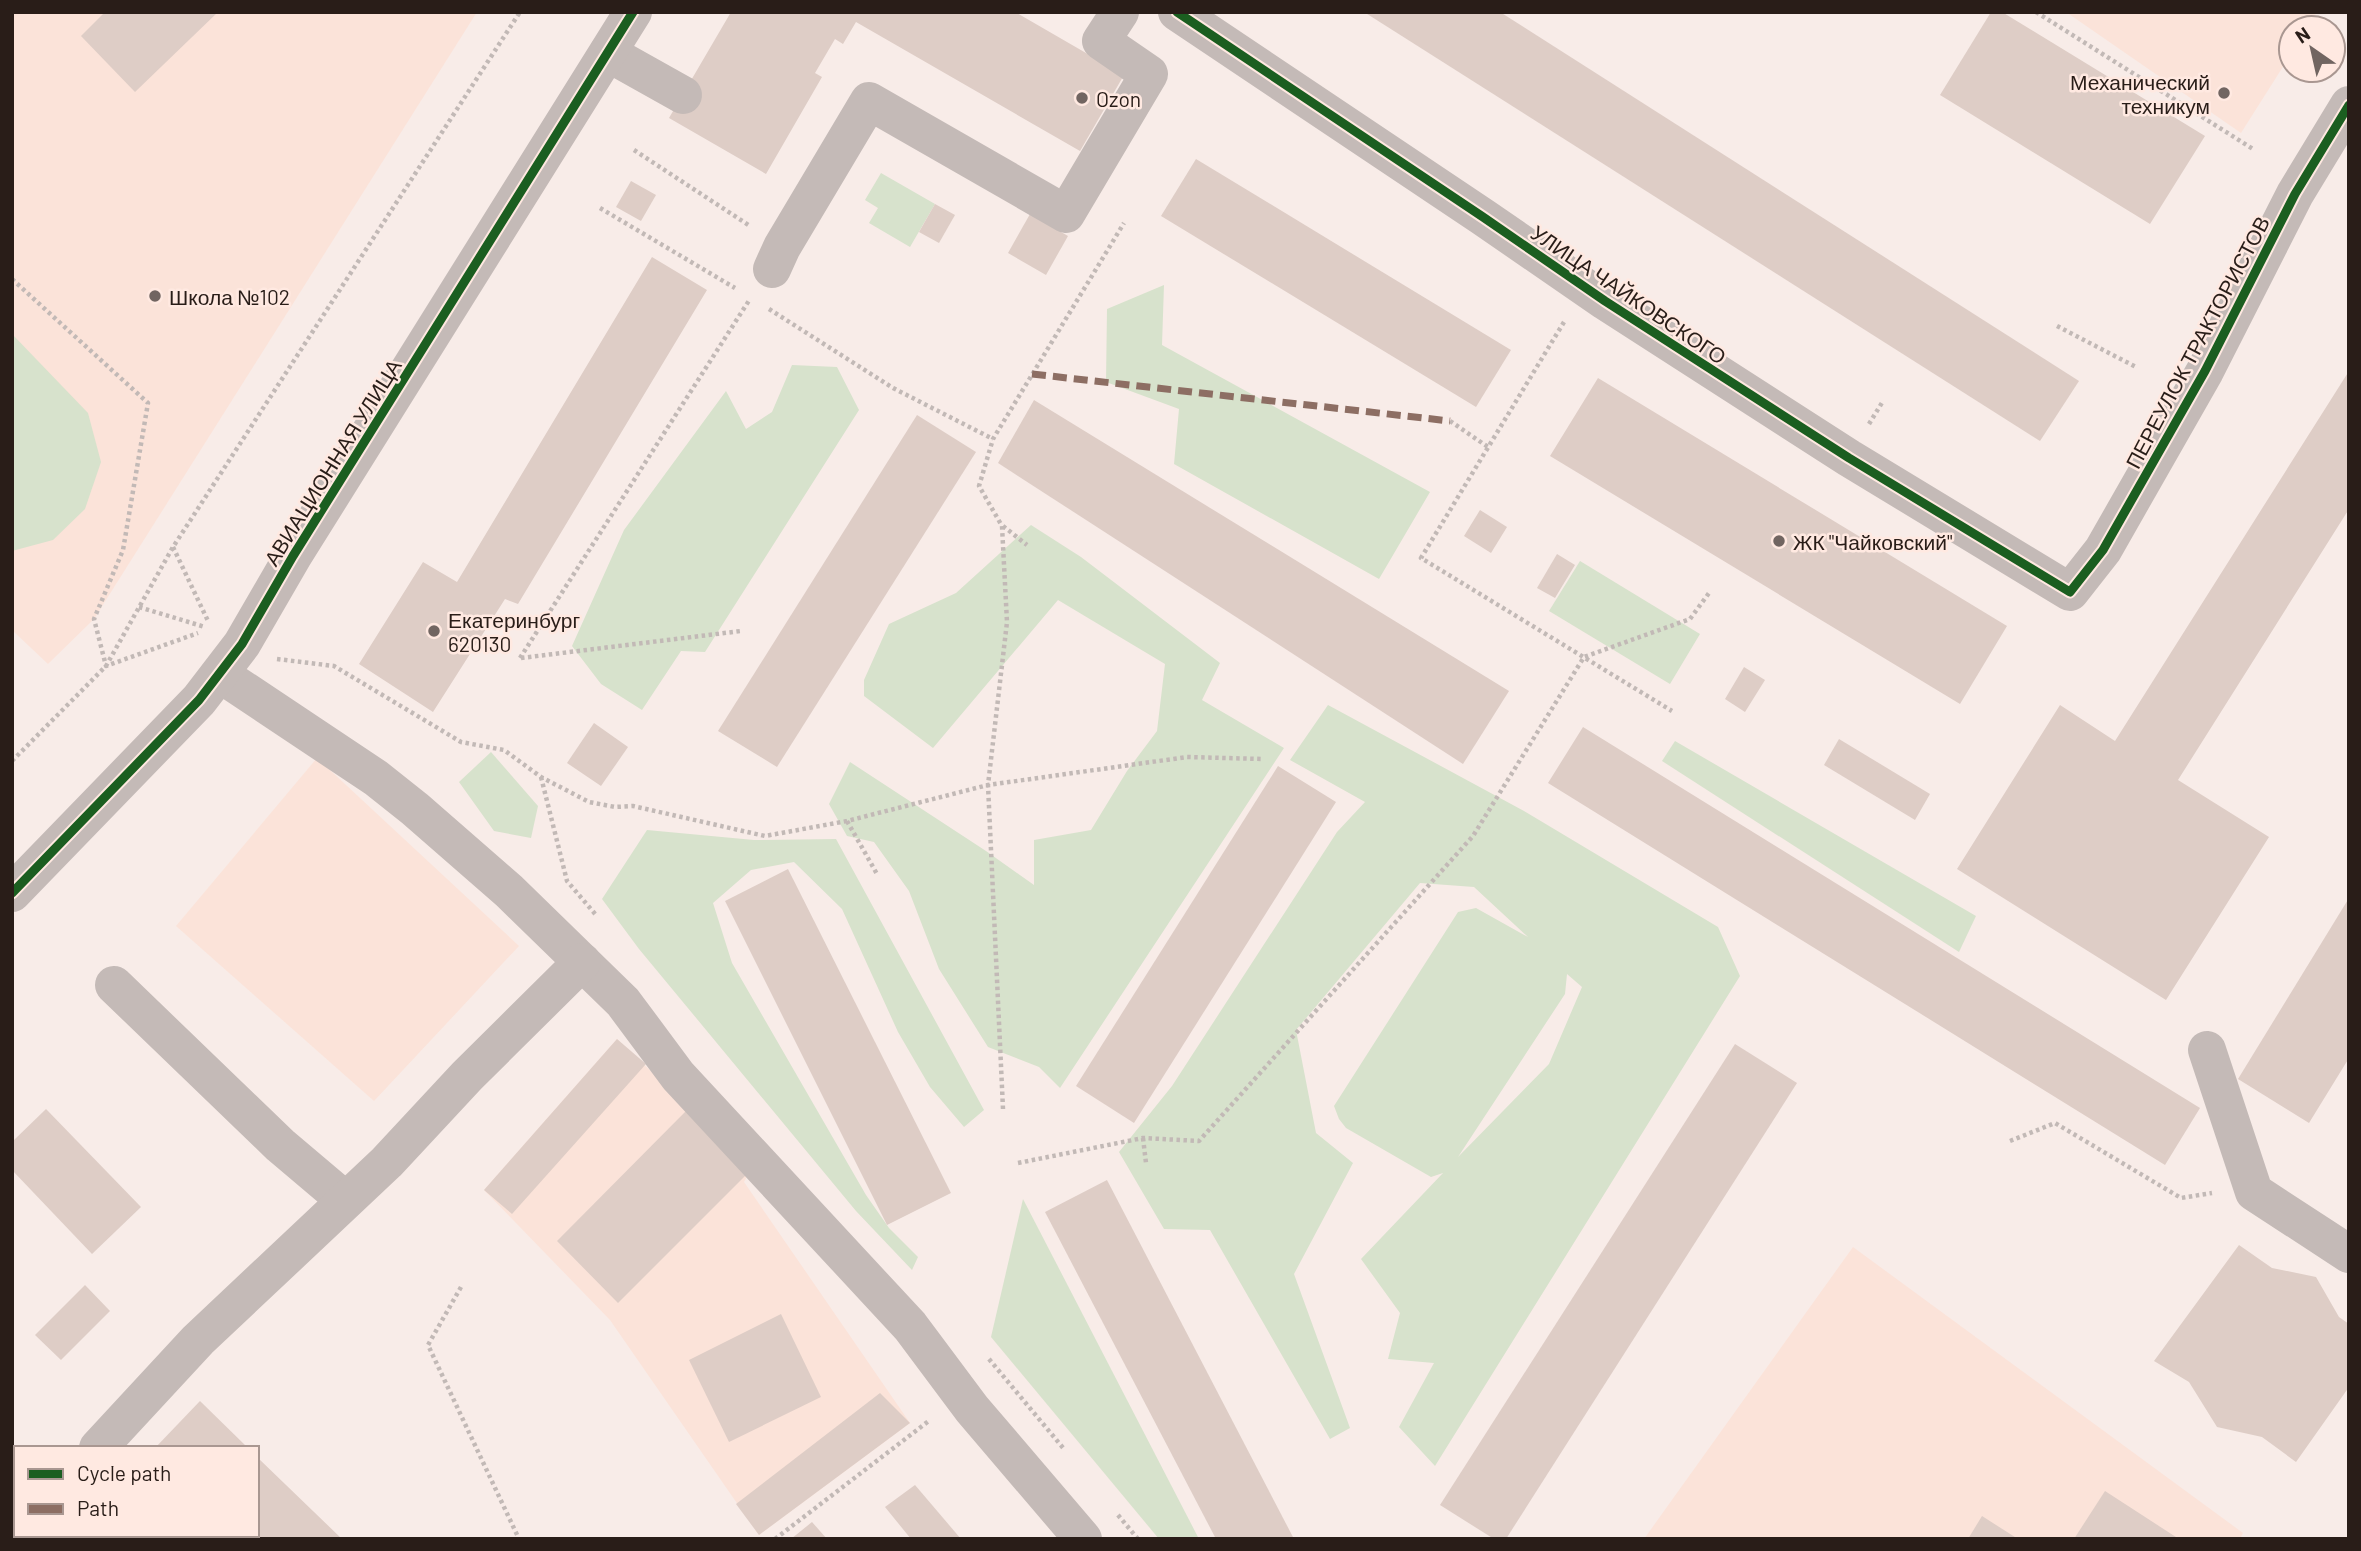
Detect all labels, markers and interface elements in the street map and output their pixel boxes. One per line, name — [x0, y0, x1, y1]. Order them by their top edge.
north arrow — [2277, 14, 2347, 84]
text: N — [2291, 21, 2314, 48]
place label: Механический техникум — [2070, 69, 2210, 118]
marker: Механический техникум — [2216, 85, 2232, 101]
place label: Ozon — [1096, 86, 1141, 111]
marker: Ozon — [1074, 90, 1090, 106]
street label: ПЕРЕУЛОК ТРАКТОРИСТОВ — [2120, 212, 2274, 472]
street label: УЛИЦА ЧАЙКОВСКОГО — [1527, 219, 1731, 369]
place label: Школа №102 — [169, 284, 290, 309]
marker: Школа №102 — [147, 288, 163, 304]
street label: АВИАЦИОННАЯ УЛИЦА — [258, 354, 406, 570]
place label: ЖК "Чайковский" — [1793, 529, 1952, 554]
marker: ЖК "Чайковский" — [1771, 533, 1787, 549]
place label: Екатеринбург 620130 — [448, 607, 580, 656]
marker: Екатеринбург 620130 — [426, 623, 442, 639]
legend — [14, 1446, 259, 1537]
text: Cycle path — [77, 1460, 171, 1485]
text: Path — [77, 1495, 119, 1520]

